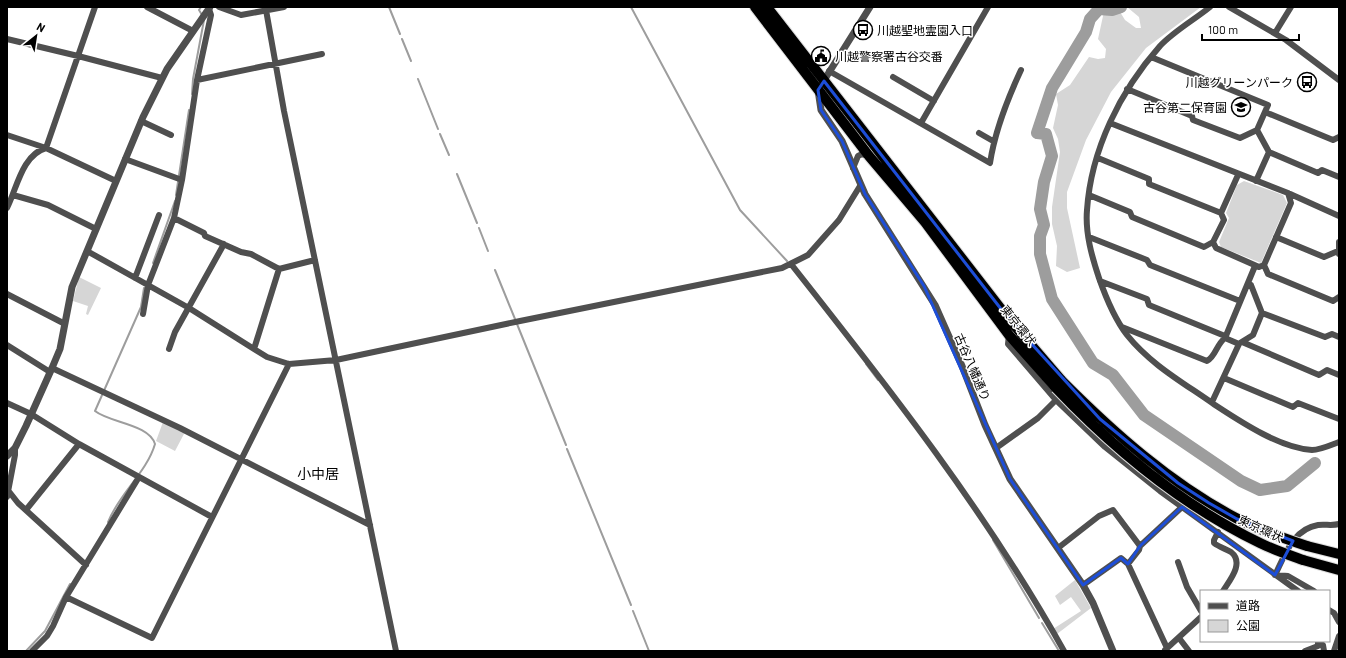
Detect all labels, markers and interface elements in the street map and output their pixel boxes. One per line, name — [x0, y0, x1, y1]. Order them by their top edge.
north arrow — [16, 16, 56, 56]
scale bar — [1202, 16, 1299, 42]
text: N — [35, 19, 48, 34]
bus stop icon: 川越聖地霊園入口 — [852, 19, 874, 41]
text: 100 m — [1208, 22, 1238, 36]
place label: 川越聖地霊園入口 — [877, 23, 973, 37]
public building icon: 川越警察署古谷交番 — [810, 45, 832, 67]
place label: 川越警察署古谷交番 — [835, 49, 943, 63]
bus stop icon: 川越グリーンパーク — [1296, 71, 1318, 93]
place label: 川越グリーンパーク — [1186, 75, 1293, 89]
school or university icon: 古谷第二保育園 — [1230, 96, 1252, 118]
place label: 古谷第二保育園 — [1143, 100, 1227, 114]
street label: 東京環状 — [998, 302, 1040, 348]
street label: 古谷八幡通り — [952, 331, 994, 403]
district label: 小中居 — [297, 465, 339, 482]
street label: 東京環状 — [1236, 512, 1286, 544]
legend — [1200, 590, 1330, 642]
text: 道路 — [1236, 598, 1260, 612]
text: 公園 — [1236, 618, 1260, 632]

